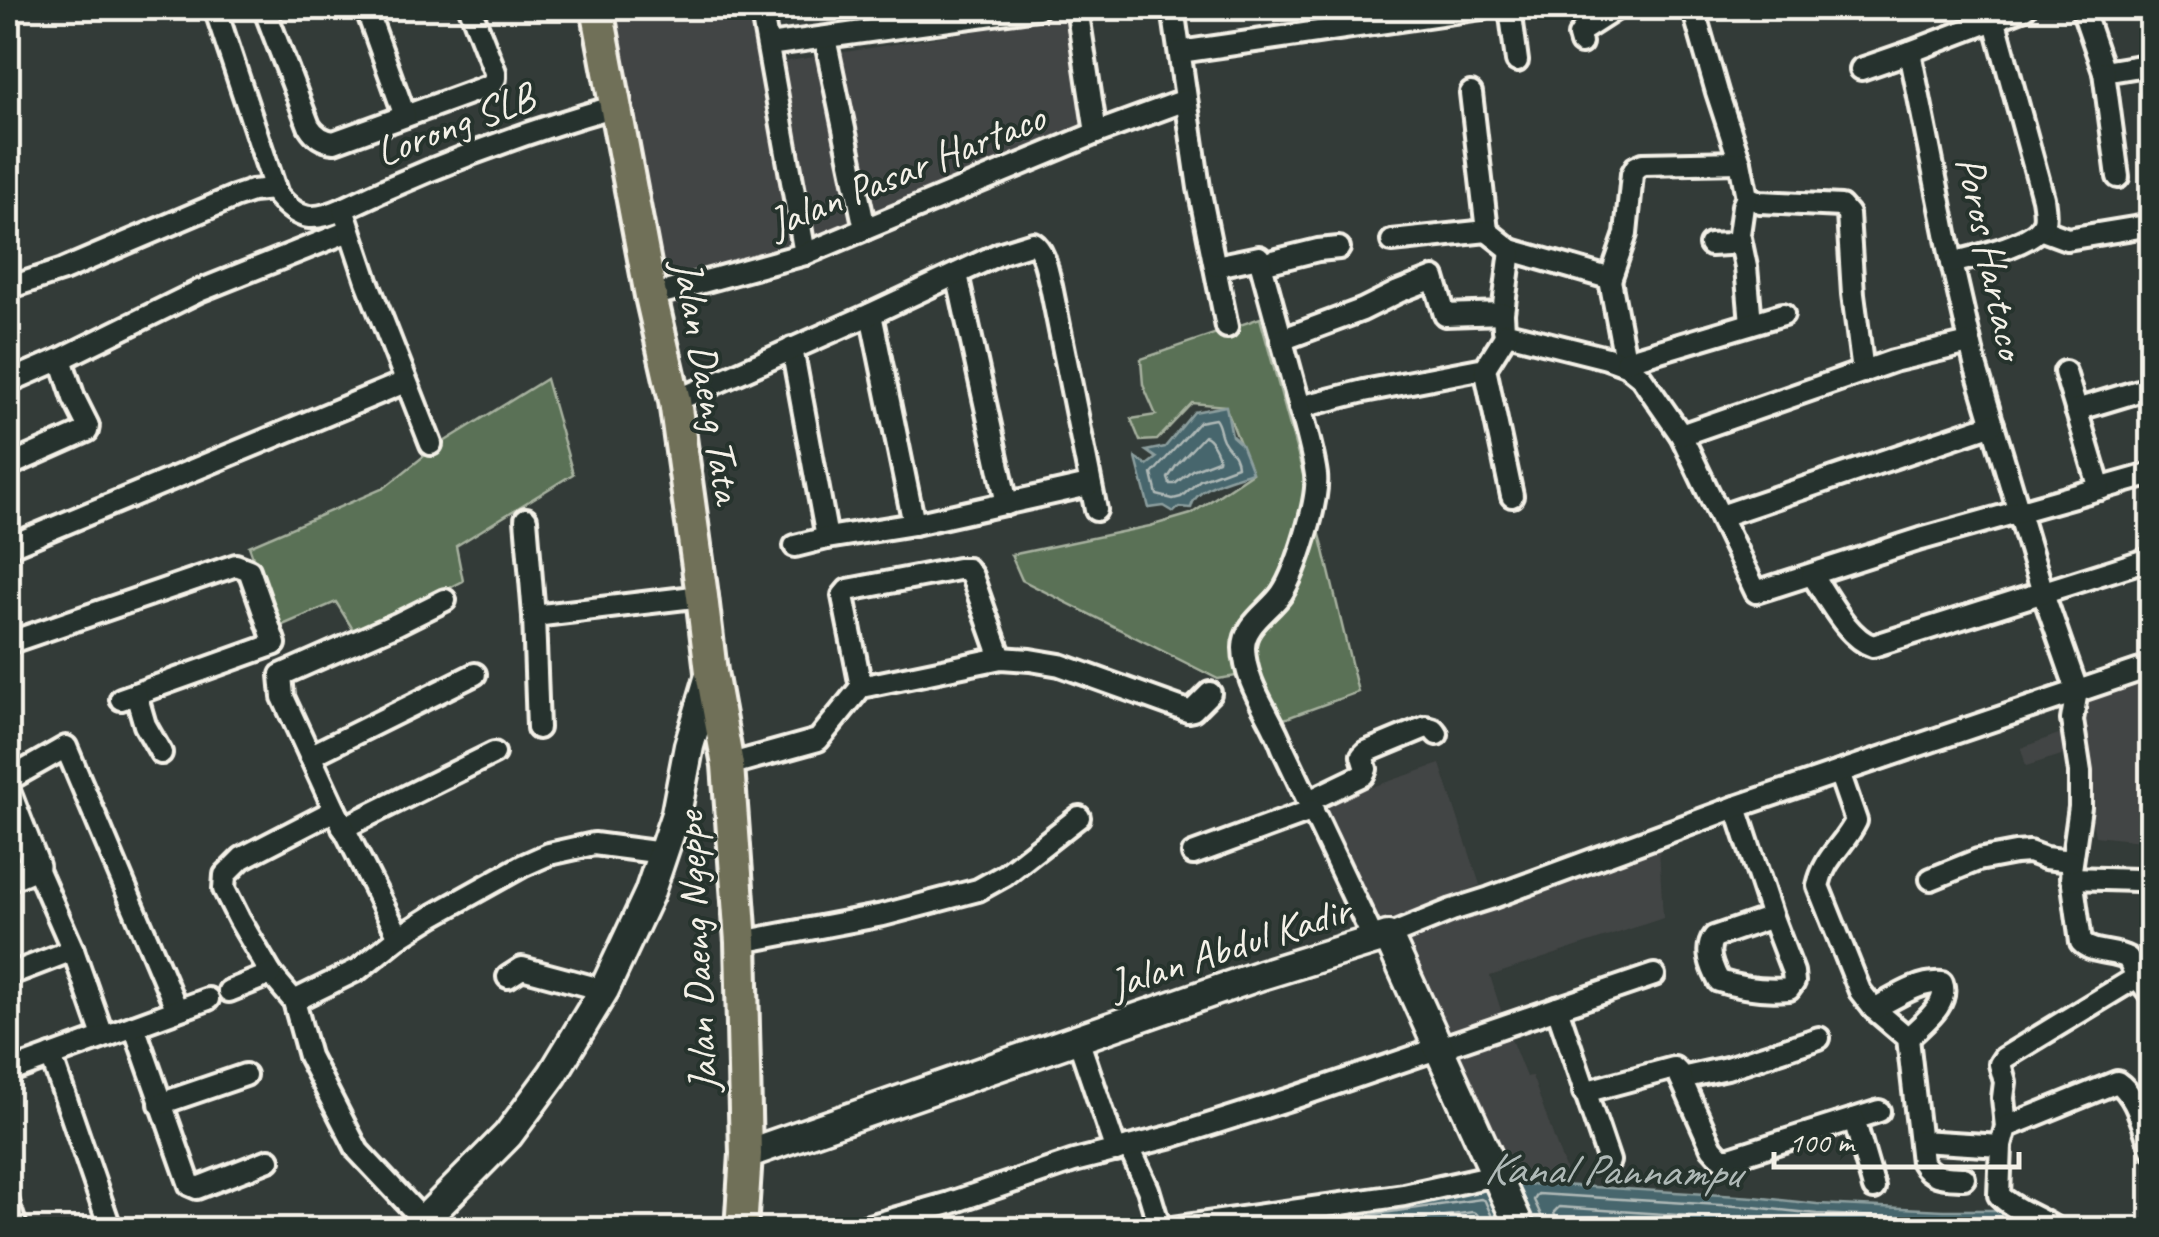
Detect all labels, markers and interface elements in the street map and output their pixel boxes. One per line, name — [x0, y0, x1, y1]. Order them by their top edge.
street label: Lorong SLB — [368, 69, 544, 179]
street label: Jalan Pasar Hartaco — [759, 90, 1054, 251]
street label: Poros Hartaco — [1943, 151, 2039, 367]
street label: Jalan Daeng Tata — [660, 254, 756, 511]
street label: Jalan Daeng Ngeppe — [663, 808, 730, 1095]
street label: Jalan Abdul Kadir — [1101, 882, 1360, 1012]
scale bar — [1774, 1107, 2019, 1169]
text: 100 m — [1789, 1123, 1856, 1161]
water label: Kanal Pannampu — [1484, 1140, 1747, 1201]

